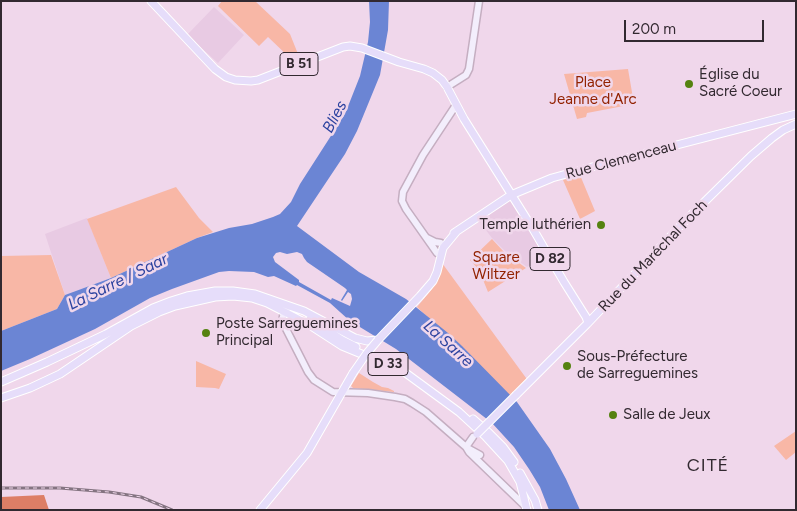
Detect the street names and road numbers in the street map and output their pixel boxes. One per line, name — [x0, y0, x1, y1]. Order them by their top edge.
road number: B 51 — [280, 52, 318, 76]
street label: Rue Clemenceau — [564, 137, 678, 183]
street label: Rue du Maréchal Foch — [595, 196, 711, 316]
road number: D 82 — [530, 248, 570, 270]
road number: D 33 — [368, 352, 408, 376]

